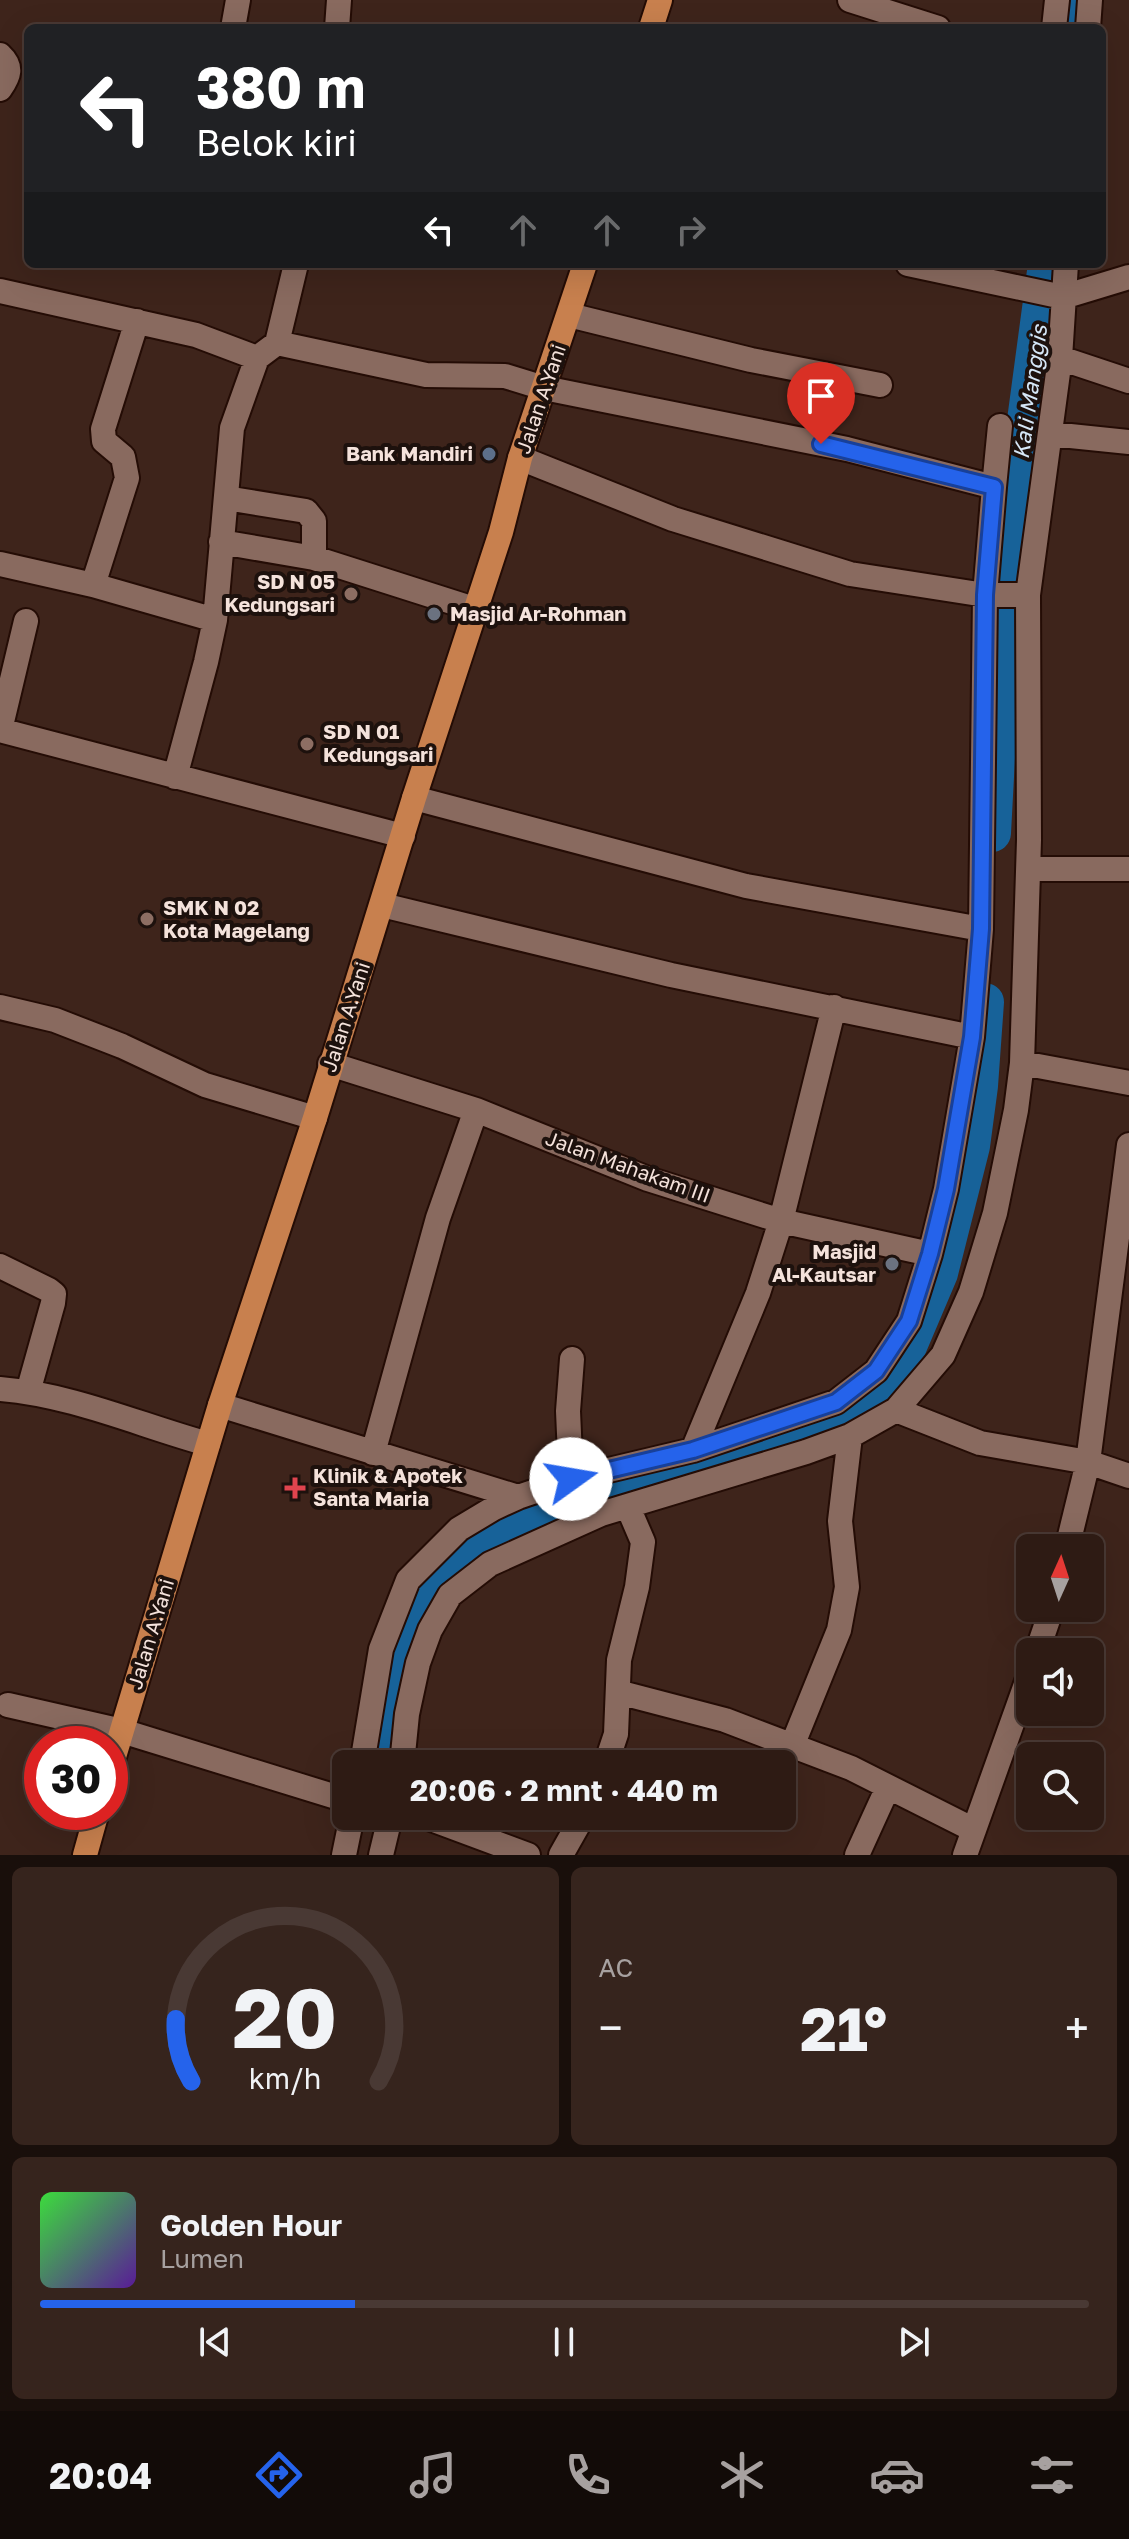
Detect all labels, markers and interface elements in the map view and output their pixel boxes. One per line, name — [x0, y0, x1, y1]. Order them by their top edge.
text: 380 m — [196, 53, 365, 120]
icon: left — [64, 56, 168, 160]
text: Belok kiri — [196, 121, 357, 164]
icon: left — [417, 208, 461, 252]
icon: ahead — [501, 208, 545, 252]
icon: ahead — [585, 208, 629, 252]
icon: right — [669, 208, 713, 252]
water label: Kali Manggis — [1007, 322, 1052, 461]
street label: Jalan A.Yani — [510, 341, 570, 457]
pin — [787, 362, 855, 444]
icon: arrive — [799, 374, 843, 418]
place label: Bank Mandiri — [346, 441, 473, 465]
marker: Bank Mandiri — [480, 445, 498, 463]
place label: SD N 05 Kedungsari — [224, 569, 335, 616]
marker: SD N 05 Kedungsari — [342, 585, 360, 603]
place label: Masjid Ar-Rohman — [450, 601, 626, 625]
marker: Masjid Ar-Rohman — [425, 605, 443, 623]
place label: SD N 01 Kedungsari — [323, 719, 434, 766]
marker: SD N 01 Kedungsari — [298, 735, 316, 753]
place label: SMK N 02 Kota Magelang — [163, 895, 310, 942]
marker: SMK N 02 Kota Magelang — [138, 910, 156, 928]
street label: Jalan A.Yani — [316, 959, 374, 1075]
street label: Jalan Mahakam III — [543, 1125, 714, 1207]
place label: Masjid Al-Kautsar — [772, 1239, 876, 1286]
marker: Masjid Al-Kautsar — [883, 1255, 901, 1273]
position arrow — [529, 1437, 613, 1521]
place label: Klinik & Apotek Santa Maria — [313, 1463, 463, 1510]
marker: Klinik & Apotek Santa Maria — [284, 1477, 306, 1499]
north arrow — [1016, 1534, 1104, 1622]
map controls — [1016, 1534, 1104, 1830]
street label: Jalan A.Yani — [122, 1576, 178, 1692]
button: sound — [1016, 1638, 1104, 1726]
speed limit sign: 30 — [24, 1726, 128, 1830]
button: search — [1016, 1742, 1104, 1830]
text: 20:06 · 2 mnt · 440 m — [410, 1772, 718, 1808]
text: AC — [599, 1952, 633, 1983]
text: 20 — [233, 1966, 338, 2066]
text: 21° — [800, 1992, 887, 2064]
text: − — [599, 2001, 623, 2054]
text: + — [1065, 2001, 1089, 2054]
text: km/h — [249, 2061, 322, 2095]
text: Golden Hour — [160, 2207, 342, 2243]
text: Lumen — [160, 2243, 244, 2274]
icon: previous — [193, 2320, 237, 2364]
icon: pause — [542, 2320, 586, 2364]
icon: next — [892, 2320, 936, 2364]
icon: directions — [251, 2447, 307, 2503]
icon: music — [405, 2447, 461, 2503]
icon: phone — [560, 2447, 616, 2503]
icon: climate — [714, 2447, 770, 2503]
icon: car — [869, 2447, 925, 2503]
icon: filters — [1024, 2447, 1080, 2503]
text: 20:04 — [49, 2454, 152, 2497]

